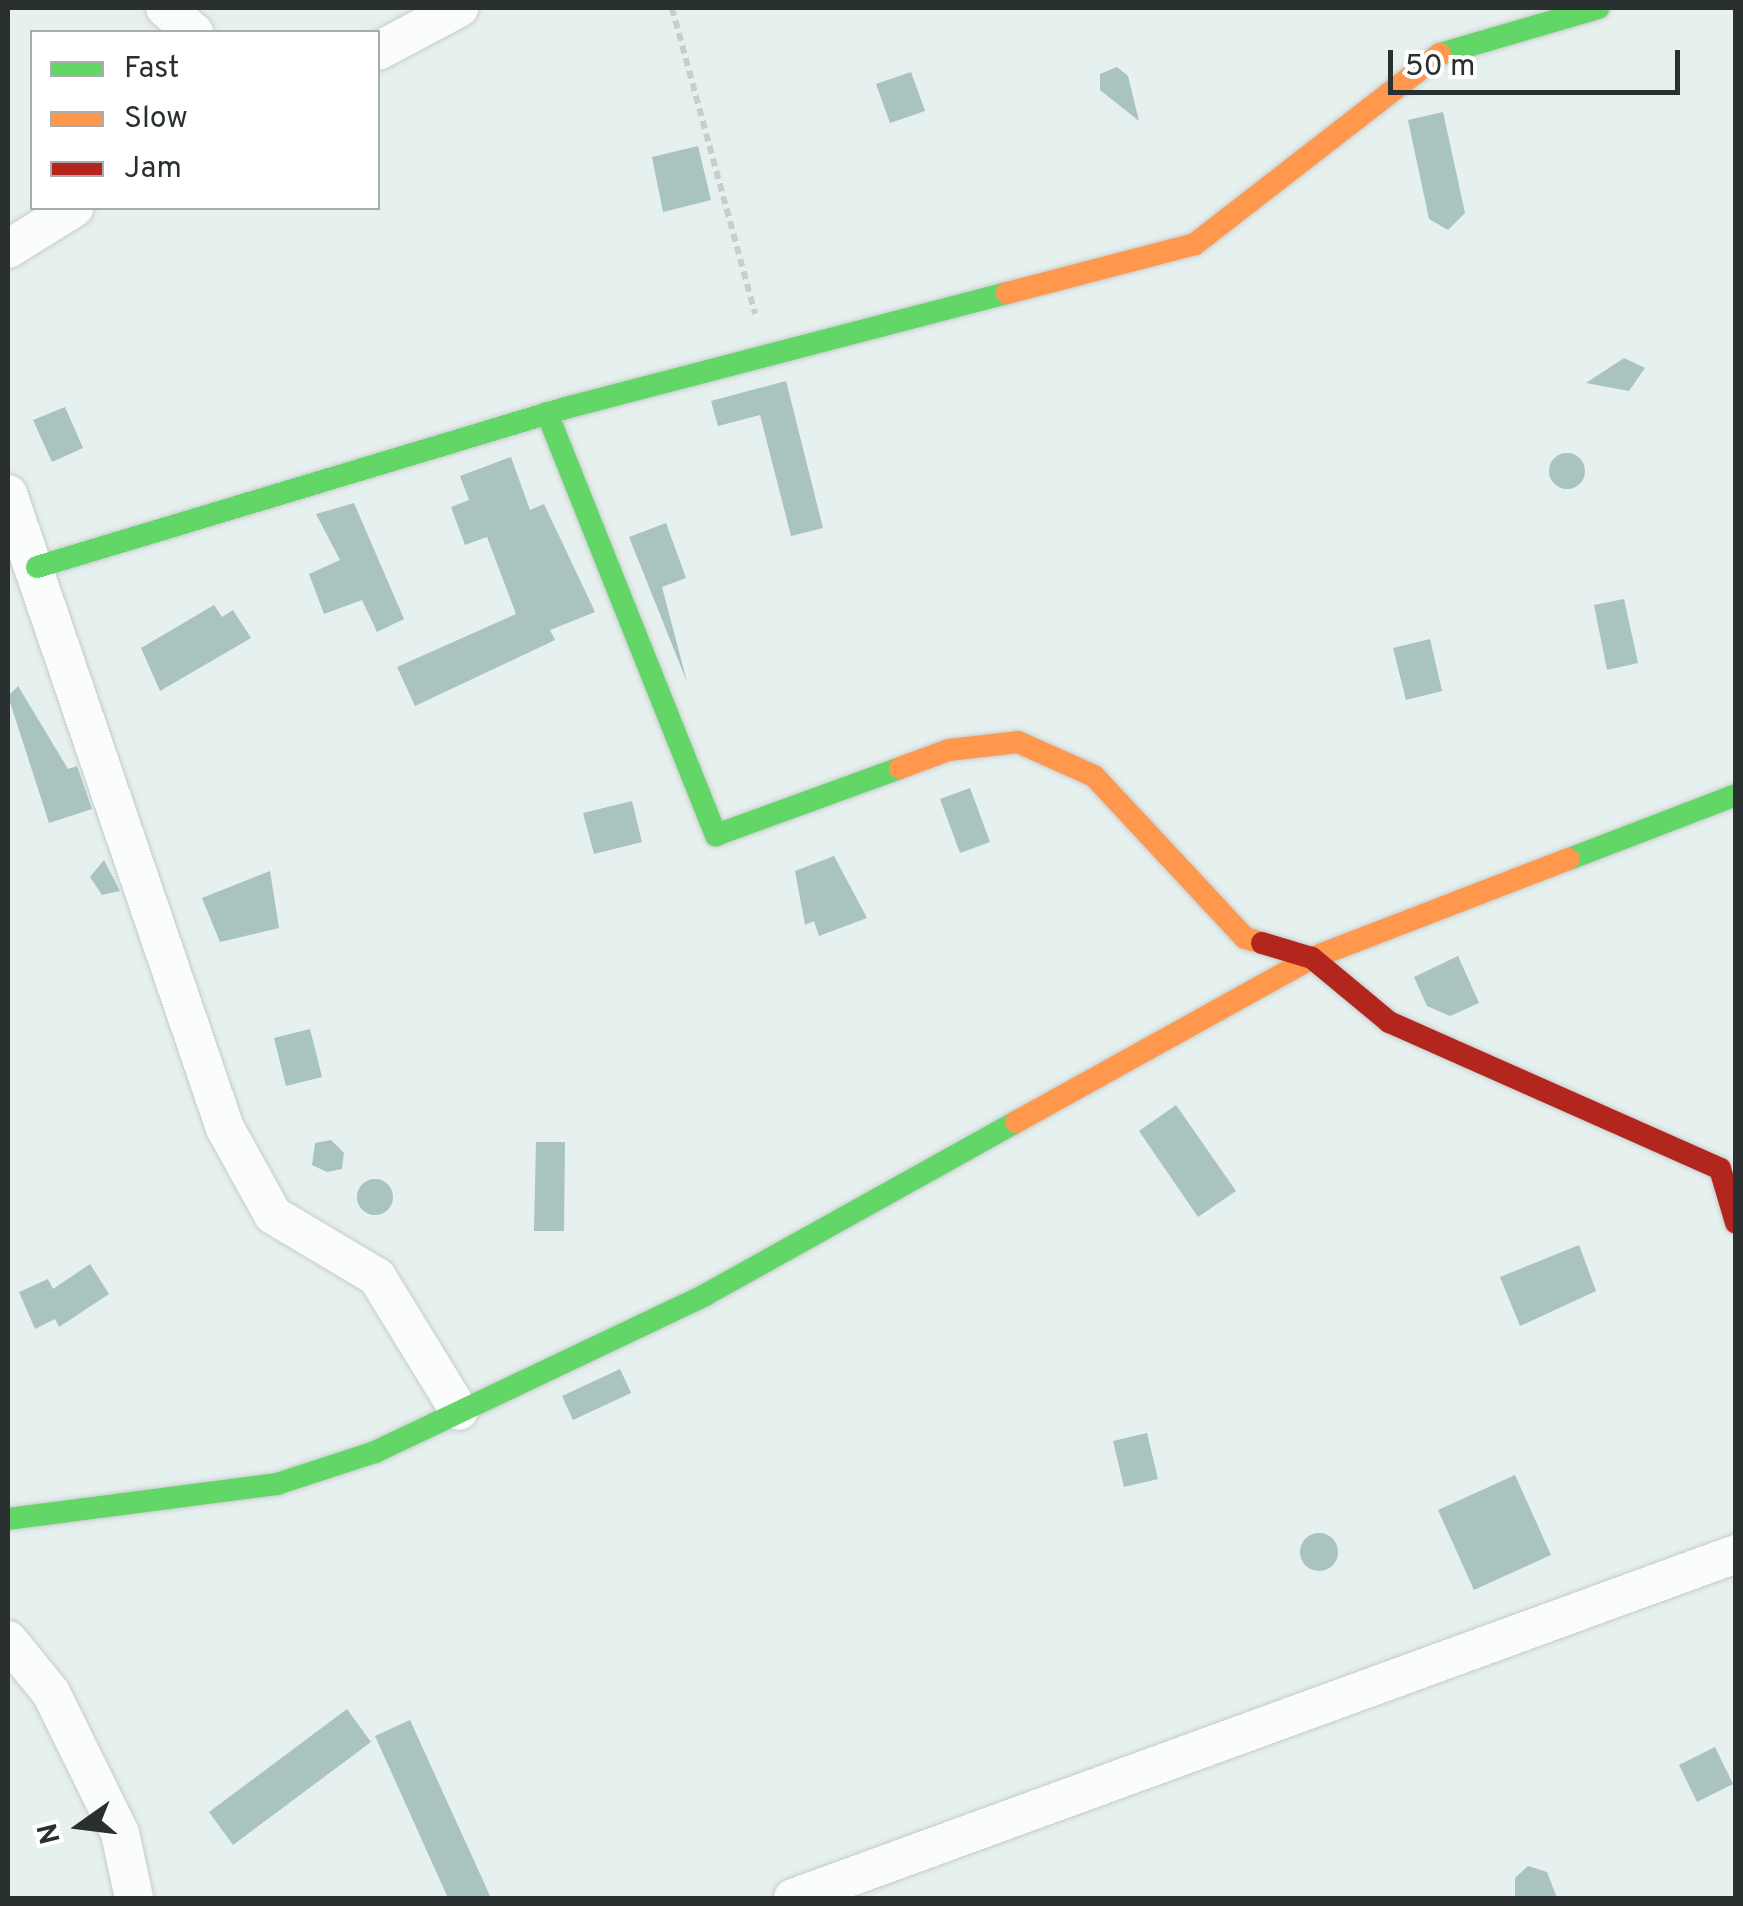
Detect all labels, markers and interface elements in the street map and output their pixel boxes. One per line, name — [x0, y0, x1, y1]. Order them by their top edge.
legend — [30, 30, 380, 210]
scale bar — [1393, 30, 1686, 92]
text: 50 m — [1405, 49, 1475, 86]
text: Fast — [124, 51, 179, 88]
text: Slow — [124, 101, 188, 138]
text: Jam — [124, 151, 182, 188]
north arrow — [30, 1776, 130, 1876]
text: N — [31, 1819, 71, 1847]

